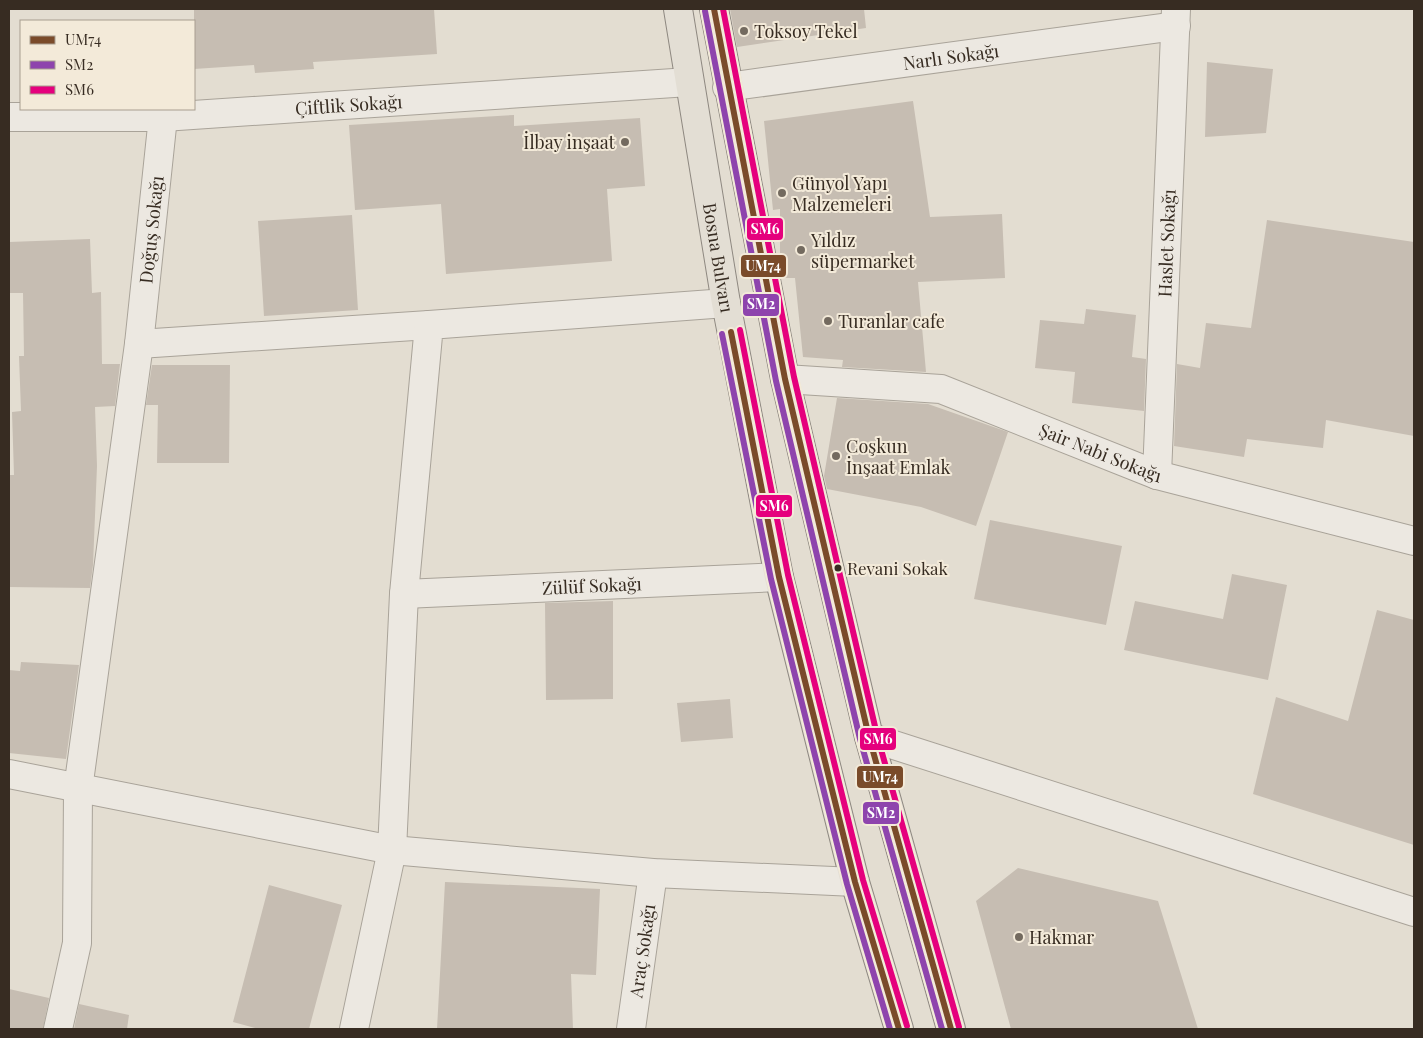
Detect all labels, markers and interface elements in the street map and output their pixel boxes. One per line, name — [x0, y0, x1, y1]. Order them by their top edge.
place label: Toksoy Tekel — [754, 19, 858, 43]
legend — [20, 20, 195, 110]
marker: Toksoy Tekel — [738, 25, 750, 37]
text: UM74 — [65, 29, 101, 49]
street label: Narlı Sokağı — [901, 38, 1001, 75]
text: SM2 — [65, 54, 93, 74]
text: SM6 — [65, 79, 94, 99]
street label: Çiftlik Sokağı — [294, 89, 403, 120]
place label: İlbay inşaat — [523, 130, 616, 154]
marker: İlbay inşaat — [619, 136, 631, 148]
place label: Günyol Yapı Malzemeleri — [792, 171, 892, 216]
street label: Doğuş Sokağı — [133, 175, 169, 285]
marker: Günyol Yapı Malzemeleri — [776, 187, 788, 199]
street label: Haslet Sokağı — [1152, 189, 1181, 298]
street label: Bosna Bulvarı — [698, 201, 740, 315]
line badge: SM6 — [746, 217, 784, 241]
text: SM6 — [750, 219, 780, 238]
place label: Yıldız süpermarket — [810, 228, 915, 273]
marker: Yıldız süpermarket — [795, 244, 807, 256]
line badge: UM74 — [740, 254, 787, 278]
text: UM74 — [745, 256, 781, 275]
line badge: SM2 — [742, 293, 780, 317]
text: SM2 — [747, 294, 775, 313]
place label: Turanlar cafe — [838, 309, 945, 333]
marker: Turanlar cafe — [822, 315, 834, 327]
street label: Şair Nabi Sokağı — [1036, 417, 1164, 488]
place label: Coşkun İnşaat Emlak — [846, 434, 950, 479]
marker: Coşkun İnşaat Emlak — [830, 450, 842, 462]
line badge: SM6 — [755, 494, 793, 518]
text: SM6 — [759, 496, 789, 515]
place label: Revani Sokak — [847, 557, 949, 579]
marker: Revani Sokak — [833, 563, 843, 573]
street label: Zülüf Sokağı — [541, 571, 642, 600]
line badge: SM6 — [859, 727, 897, 751]
text: SM6 — [863, 729, 893, 748]
line badge: UM74 — [856, 765, 904, 789]
text: UM74 — [862, 767, 898, 786]
line badge: SM2 — [862, 801, 900, 825]
text: SM2 — [867, 803, 895, 822]
street label: Araç Sokağı — [623, 902, 661, 1000]
place label: Hakmar — [1029, 925, 1094, 949]
marker: Hakmar — [1013, 931, 1025, 943]

